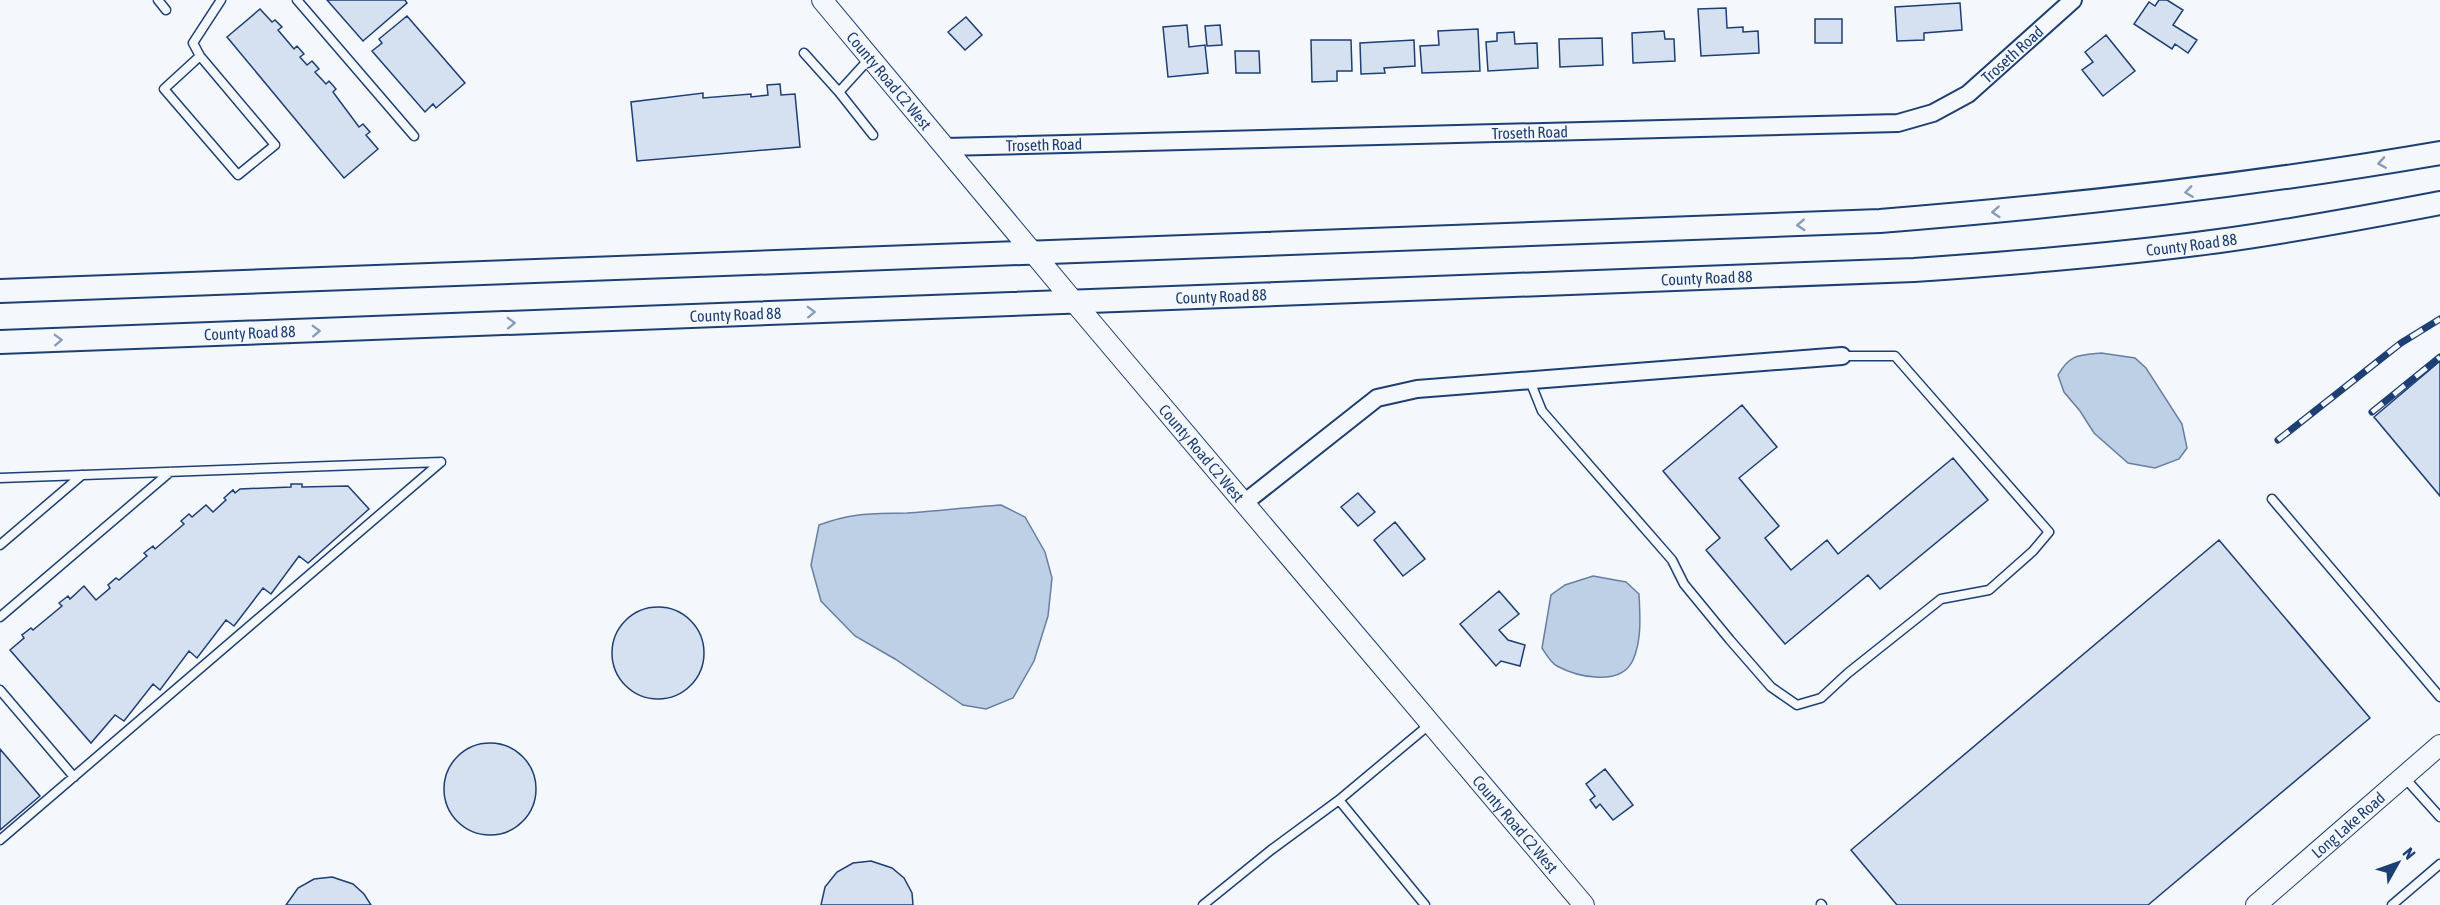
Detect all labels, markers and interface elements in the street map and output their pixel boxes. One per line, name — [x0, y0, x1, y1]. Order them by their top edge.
street label: Troseth Road — [1978, 22, 2047, 87]
street label: County Road C2 West — [843, 28, 936, 134]
street label: Troseth Road — [1491, 122, 1568, 142]
street label: Troseth Road — [1006, 135, 1082, 154]
one-way arrow — [2378, 156, 2388, 169]
one-way arrow — [2185, 185, 2194, 197]
one-way arrow — [1991, 205, 2000, 218]
one-way arrow — [1796, 218, 1805, 231]
street label: County Road 88 — [2145, 230, 2238, 259]
street label: County Road 88 — [1661, 267, 1753, 289]
street label: County Road 88 — [1175, 285, 1267, 307]
street label: County Road 88 — [689, 304, 782, 325]
one-way arrow — [806, 306, 815, 319]
one-way arrow — [507, 317, 516, 330]
street label: County Road 88 — [204, 322, 296, 343]
one-way arrow — [312, 324, 321, 337]
one-way arrow — [54, 334, 63, 346]
street label: County Road C2 West — [1155, 400, 1248, 506]
street label: County Road C2 West — [1469, 772, 1562, 877]
street label: Long Lake Road — [2308, 788, 2388, 862]
north arrow — [2368, 833, 2428, 893]
text: N — [2400, 844, 2419, 863]

